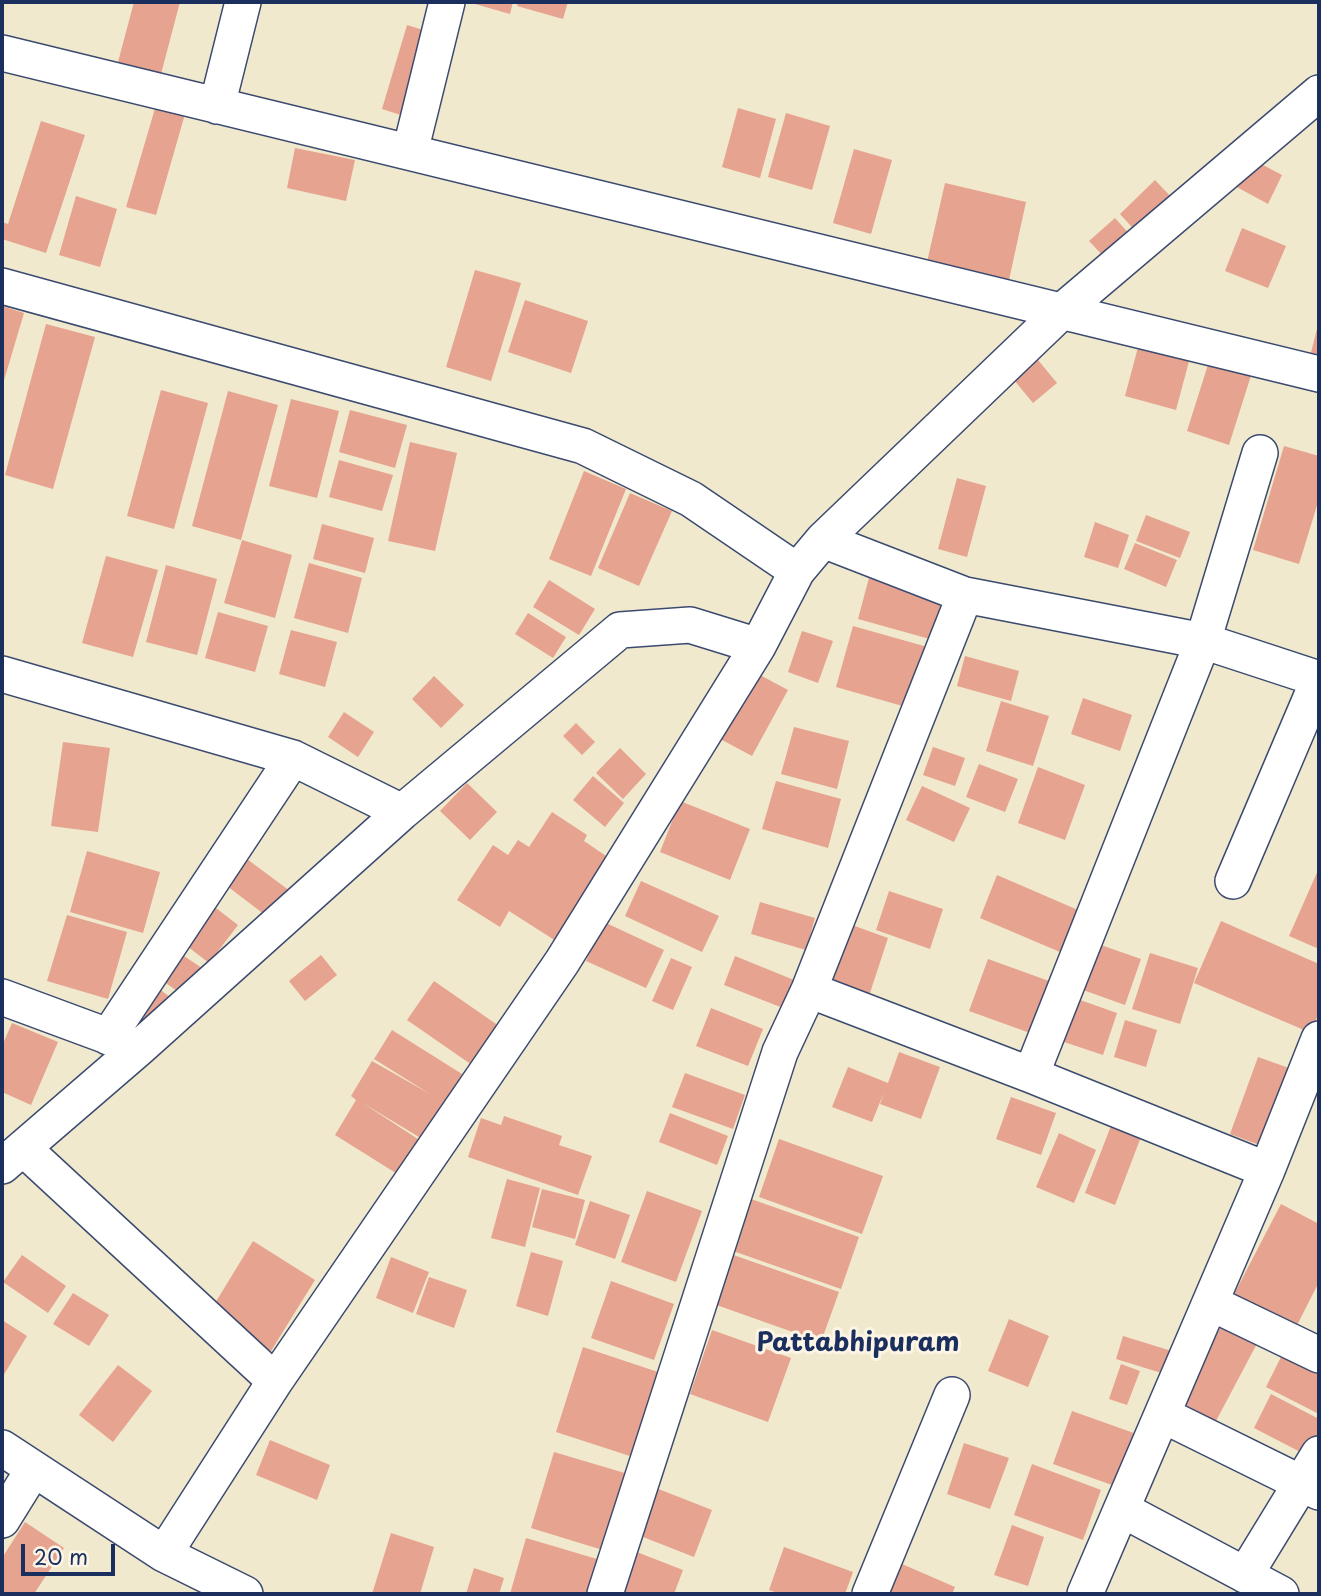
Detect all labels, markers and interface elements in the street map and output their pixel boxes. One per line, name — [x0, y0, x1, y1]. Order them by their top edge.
district label: Pattabhipuram — [756, 1328, 960, 1360]
scale bar — [24, 1530, 119, 1574]
text: 20 m — [34, 1540, 88, 1572]

